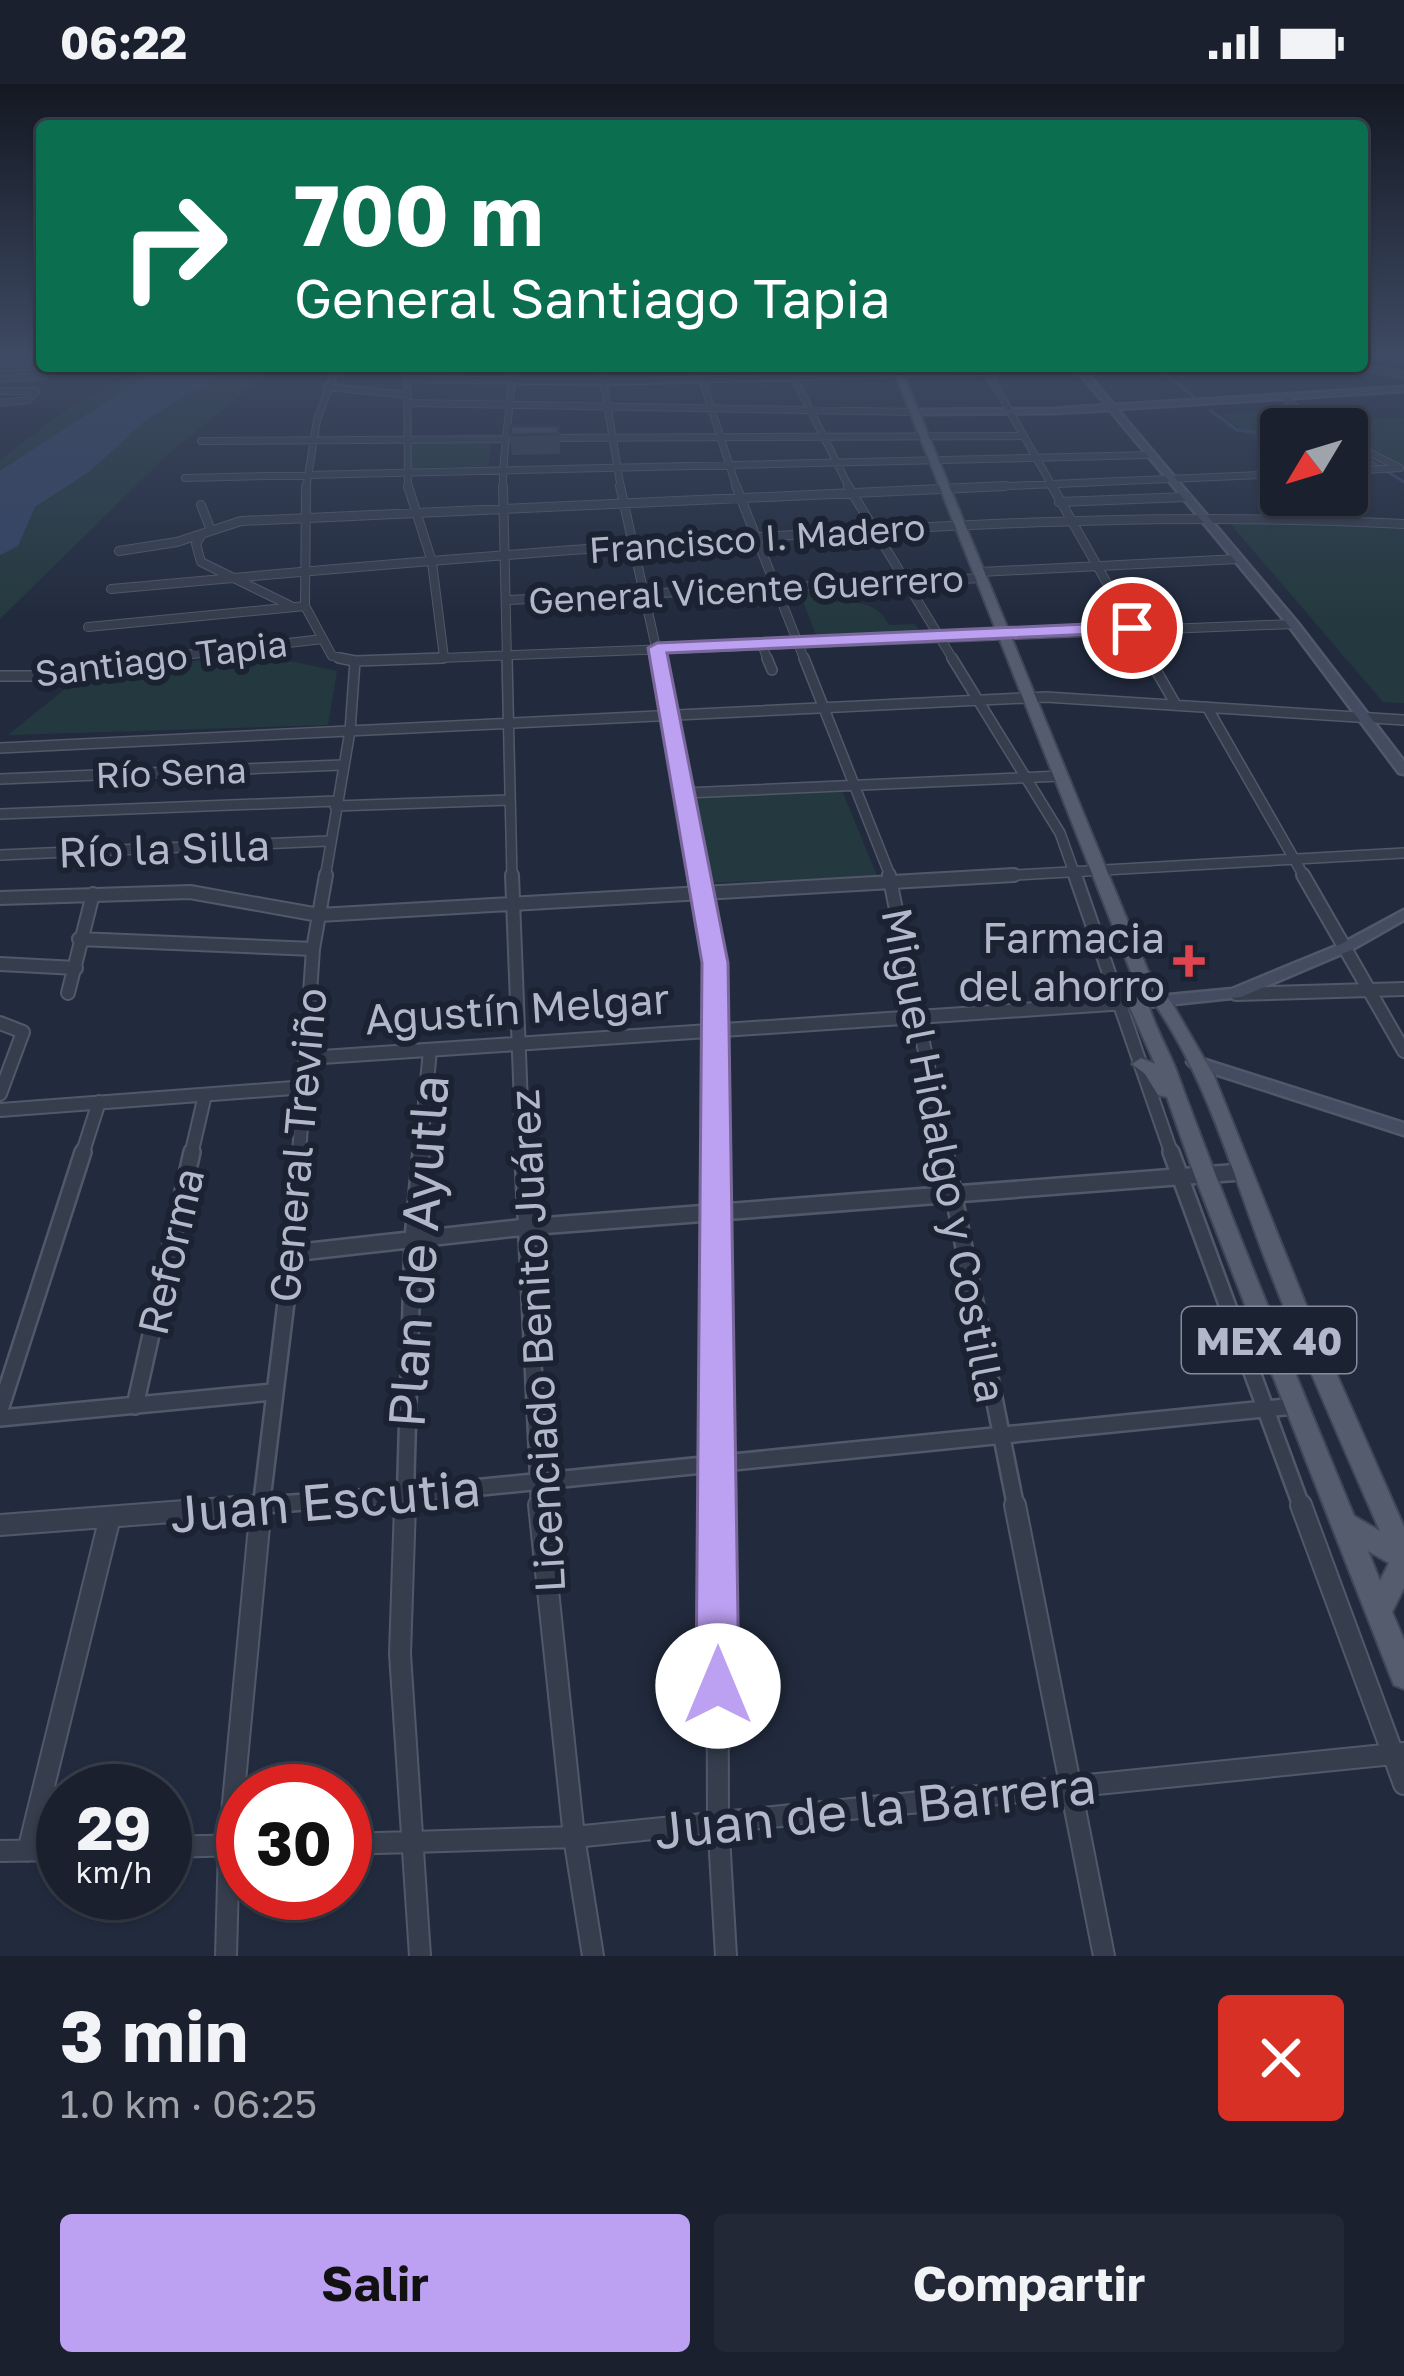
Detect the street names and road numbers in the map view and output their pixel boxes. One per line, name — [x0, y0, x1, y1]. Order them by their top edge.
street label: Francisco I. Madero — [587, 505, 927, 571]
street label: General Vicente Guerrero — [527, 556, 965, 622]
street label: Santiago Tapia — [32, 621, 290, 695]
street label: Río Sena — [95, 748, 247, 796]
street label: Río la Silla — [57, 819, 271, 877]
street label: Miguel Hidalgo y Costilla — [872, 903, 1018, 1407]
street label: Agustín Melgar — [363, 972, 671, 1044]
street label: General Treviño — [258, 986, 336, 1304]
street label: Plan de Ayutla — [374, 1073, 460, 1429]
street label: Licenciado Benito Juárez — [498, 1088, 574, 1594]
street label: Reforma — [127, 1163, 213, 1339]
road number: MEX 40 — [1182, 1307, 1356, 1373]
street label: Juan Escutia — [167, 1456, 483, 1544]
street label: Juan de la Barrera — [651, 1753, 1099, 1861]

